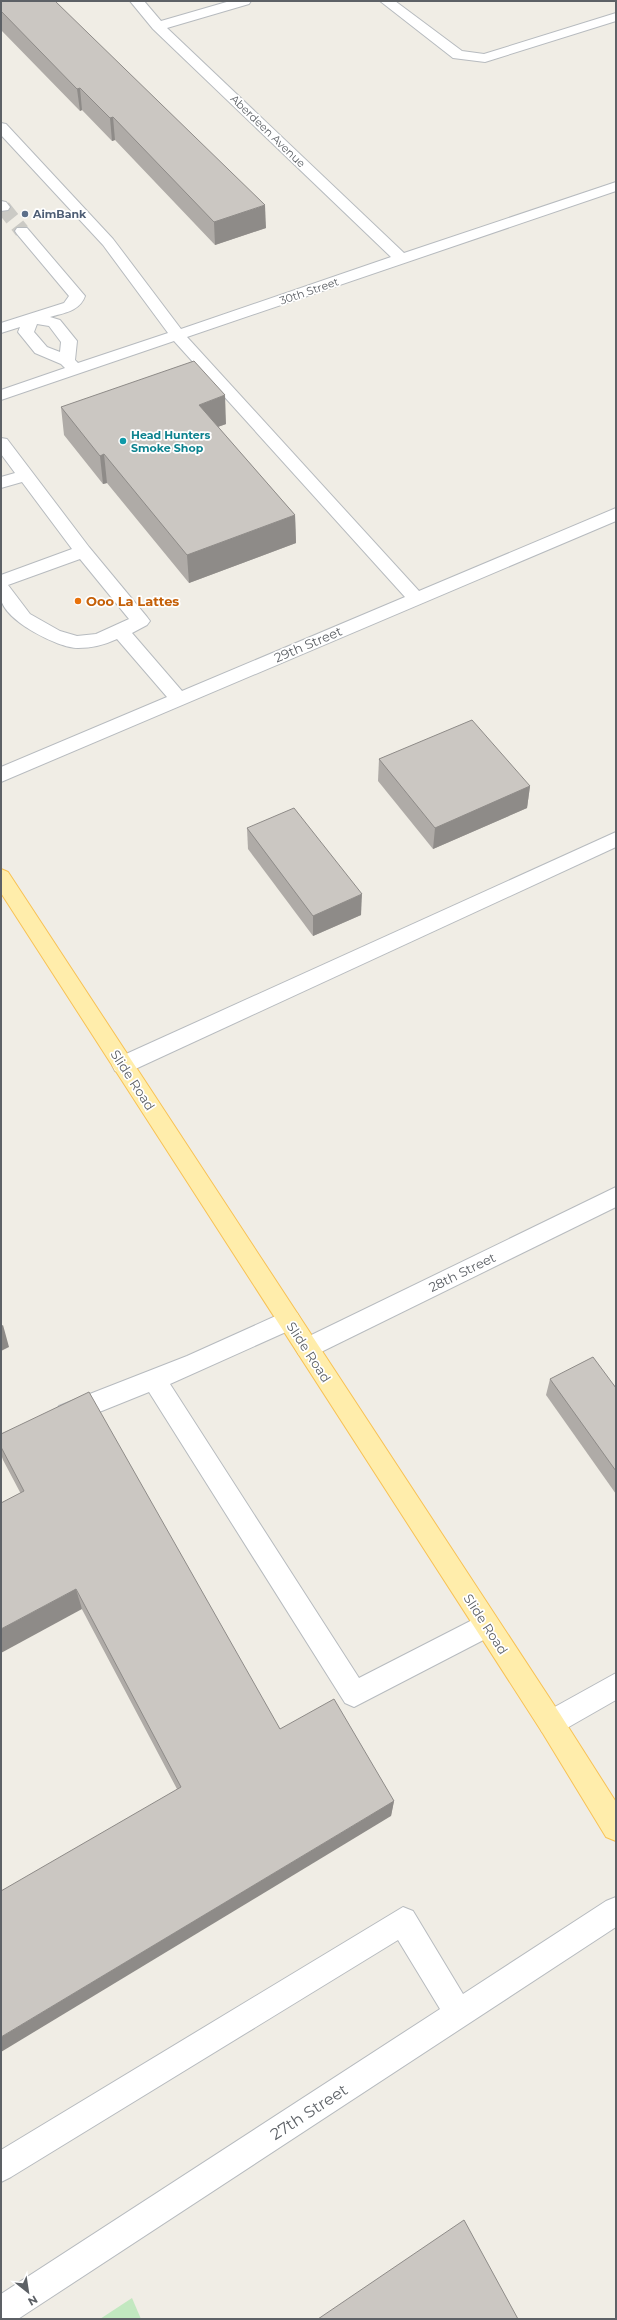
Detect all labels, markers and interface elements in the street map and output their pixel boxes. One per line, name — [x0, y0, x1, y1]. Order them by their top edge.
street label: Aberdeen Avenue — [228, 92, 309, 171]
place label: AimBank — [32, 207, 87, 221]
marker: AimBank — [20, 209, 30, 219]
street label: 30th Street — [278, 274, 341, 308]
place label: Head Hunters Smoke Shop — [131, 428, 211, 455]
marker: Head Hunters Smoke Shop — [118, 436, 128, 446]
place label: Ooo La Lattes — [86, 593, 179, 609]
marker: Ooo La Lattes — [73, 596, 83, 606]
street label: 29th Street — [272, 623, 344, 665]
street label: Slide Road — [107, 1047, 159, 1113]
street label: 28th Street — [426, 1249, 498, 1295]
street label: Slide Road — [283, 1319, 335, 1385]
street label: Slide Road — [460, 1591, 512, 1657]
street label: 27th Street — [267, 2080, 352, 2144]
north arrow — [8, 2272, 48, 2312]
text: N — [26, 2292, 40, 2309]

